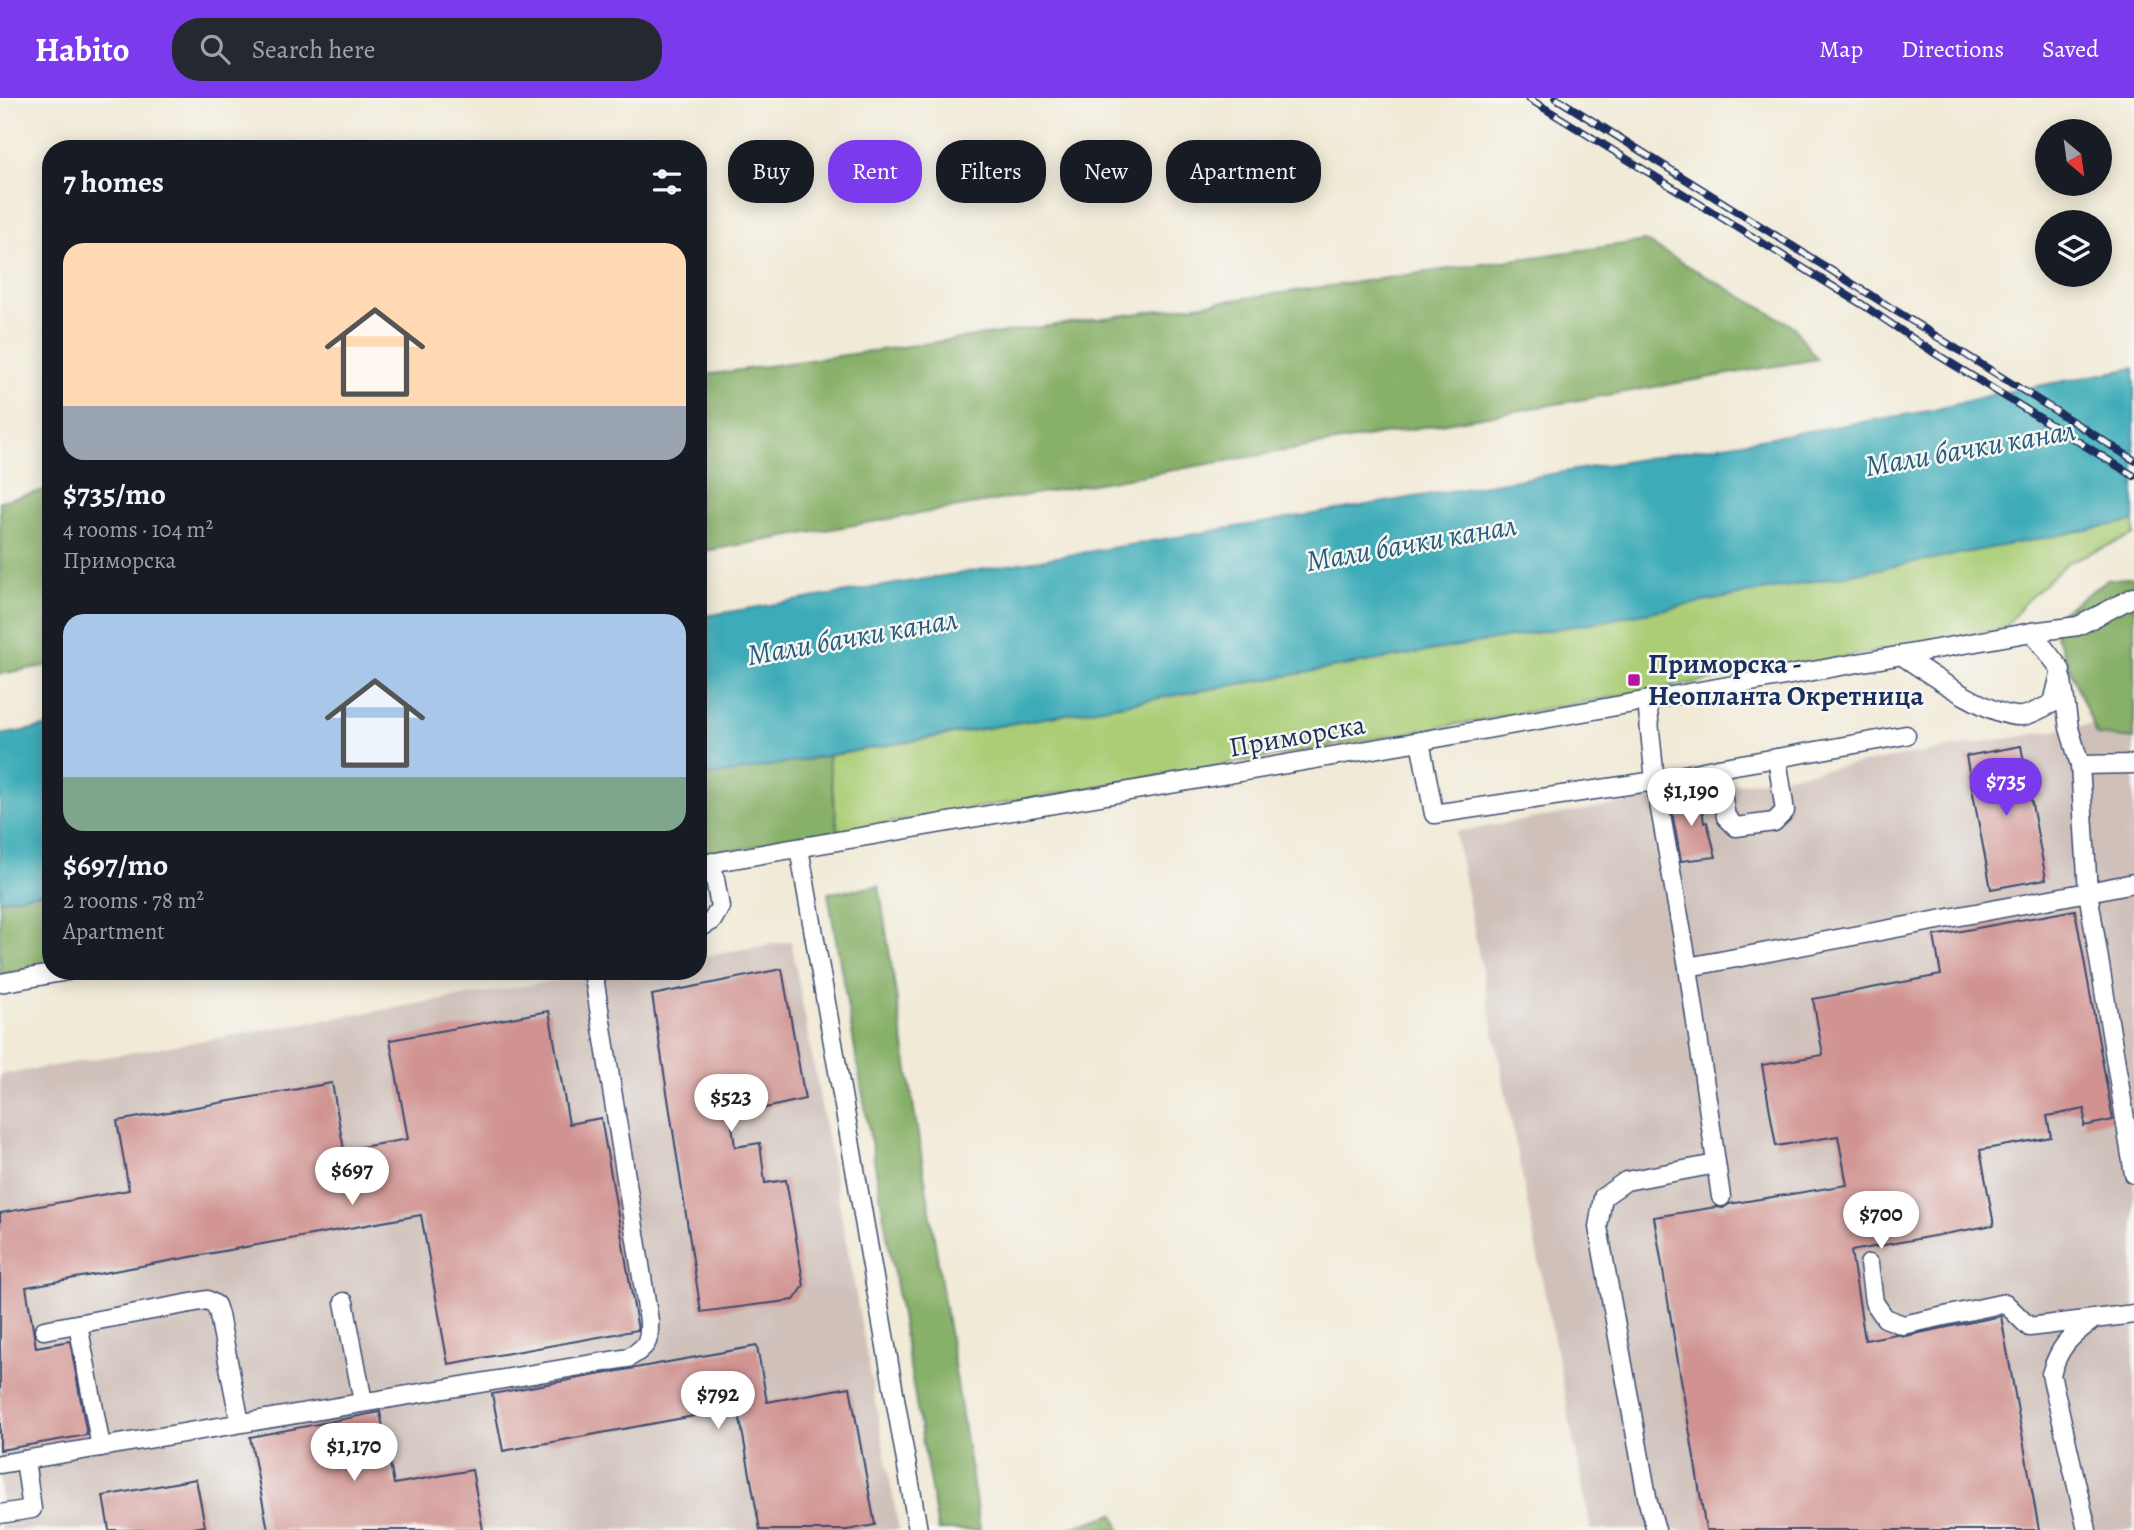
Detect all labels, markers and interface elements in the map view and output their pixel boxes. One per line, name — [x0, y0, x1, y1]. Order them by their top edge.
search box — [172, 18, 662, 81]
text: Habito — [35, 27, 130, 72]
icon: search — [196, 30, 234, 68]
text: Search here — [252, 32, 375, 67]
text: Map — [1819, 33, 1863, 65]
text: Directions — [1901, 33, 2004, 65]
text: Saved — [2042, 33, 2099, 65]
north arrow — [2035, 119, 2112, 196]
map controls — [2035, 119, 2112, 287]
chip: Buy — [728, 140, 814, 203]
chip: Rent — [828, 140, 922, 203]
chip: Filters — [936, 140, 1046, 203]
chip: New — [1060, 140, 1152, 203]
chip: Apartment — [1166, 140, 1321, 203]
text: 7 homes — [63, 162, 164, 202]
icon: filters — [648, 163, 686, 201]
button: layers — [2035, 210, 2112, 287]
icon: home — [312, 289, 438, 415]
water label: Мали бачки канал — [1862, 410, 2078, 486]
text: $735/mo — [63, 474, 166, 514]
water label: Мали бачки канал — [1303, 505, 1519, 581]
text: 4 rooms · 104 m² — [63, 514, 213, 545]
text: Приморска — [63, 545, 176, 576]
water label: Мали бачки канал — [744, 599, 960, 675]
place label: Приморска - Неопланта Окретница — [1648, 645, 1924, 715]
icon: home — [312, 660, 438, 786]
marker: Приморска - Неопланта Окретница — [1626, 672, 1642, 688]
street label: Приморска — [1226, 705, 1368, 767]
pin: $735 — [1965, 758, 2047, 818]
text: $735 — [1986, 765, 2026, 796]
pin: $1,190 — [1634, 768, 1748, 828]
text: $1,190 — [1663, 775, 1719, 806]
text: $697/mo — [63, 845, 168, 885]
text: 2 rooms · 78 m² — [63, 885, 204, 916]
text: Apartment — [63, 916, 165, 947]
pin: $523 — [690, 1074, 772, 1134]
text: $523 — [710, 1081, 752, 1112]
pin: $697 — [311, 1148, 393, 1207]
text: $697 — [331, 1154, 373, 1185]
pin: $700 — [1840, 1192, 1922, 1251]
text: $700 — [1859, 1198, 1903, 1229]
pin: $792 — [677, 1372, 759, 1431]
text: $792 — [697, 1378, 739, 1409]
pin: $1,170 — [297, 1424, 411, 1483]
text: $1,170 — [327, 1430, 381, 1461]

